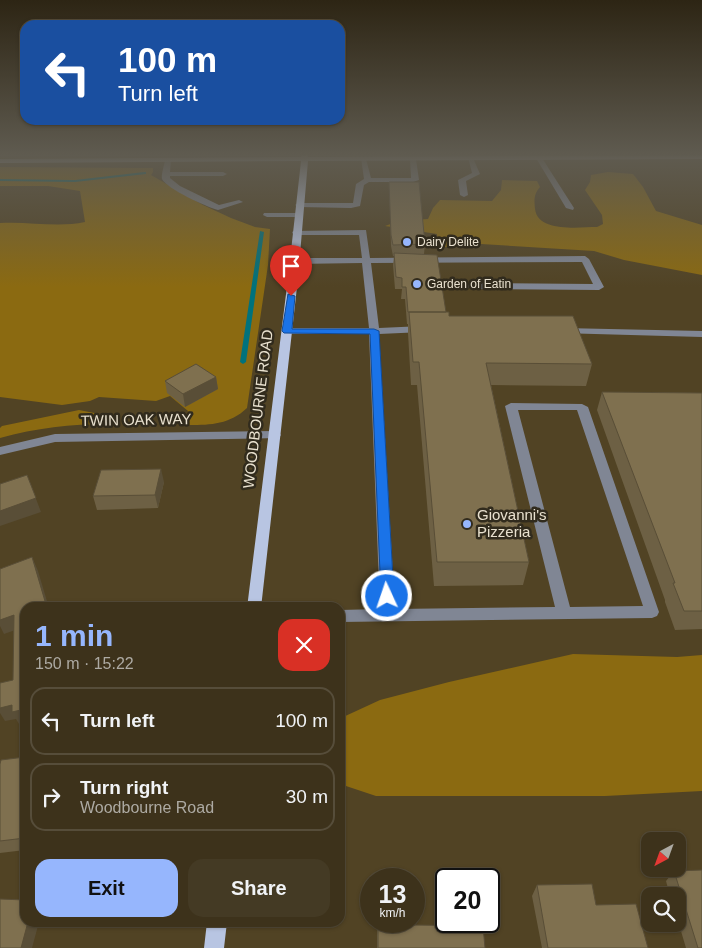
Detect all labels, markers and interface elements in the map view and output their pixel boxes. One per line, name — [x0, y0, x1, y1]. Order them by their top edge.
icon: left — [35, 40, 100, 105]
text: 100 m — [118, 40, 217, 79]
text: Turn left — [118, 81, 198, 106]
place label: Dairy Delite — [417, 235, 479, 249]
marker: Dairy Delite — [401, 236, 413, 248]
pin — [270, 245, 312, 296]
icon: arrive — [277, 252, 305, 280]
place label: Garden of Eatin — [427, 277, 511, 291]
marker: Garden of Eatin — [411, 278, 423, 290]
street label: WOODBOURNE ROAD — [239, 328, 276, 489]
street label: TWIN OAK WAY — [80, 410, 192, 429]
place label: Giovanni's Pizzeria — [477, 506, 547, 540]
marker: Giovanni's Pizzeria — [461, 518, 473, 530]
position arrow — [360, 569, 412, 621]
text: 1 min — [35, 619, 113, 652]
button: close — [278, 619, 330, 671]
text: 150 m · 15:22 — [35, 655, 134, 672]
icon: left — [37, 707, 65, 735]
text: Turn left — [80, 710, 155, 731]
text: 100 m — [275, 710, 328, 731]
text: Turn right — [80, 777, 168, 798]
icon: right — [37, 783, 65, 811]
text: 30 m — [286, 786, 328, 807]
text: Woodbourne Road — [80, 799, 214, 816]
north arrow — [641, 832, 686, 878]
map controls — [641, 832, 686, 932]
button: Exit — [35, 859, 178, 917]
button: Share — [188, 859, 330, 917]
speed limit sign: 20 — [435, 868, 500, 933]
text: 13 — [379, 880, 406, 908]
button: search — [641, 887, 686, 932]
text: km/h — [379, 906, 406, 920]

